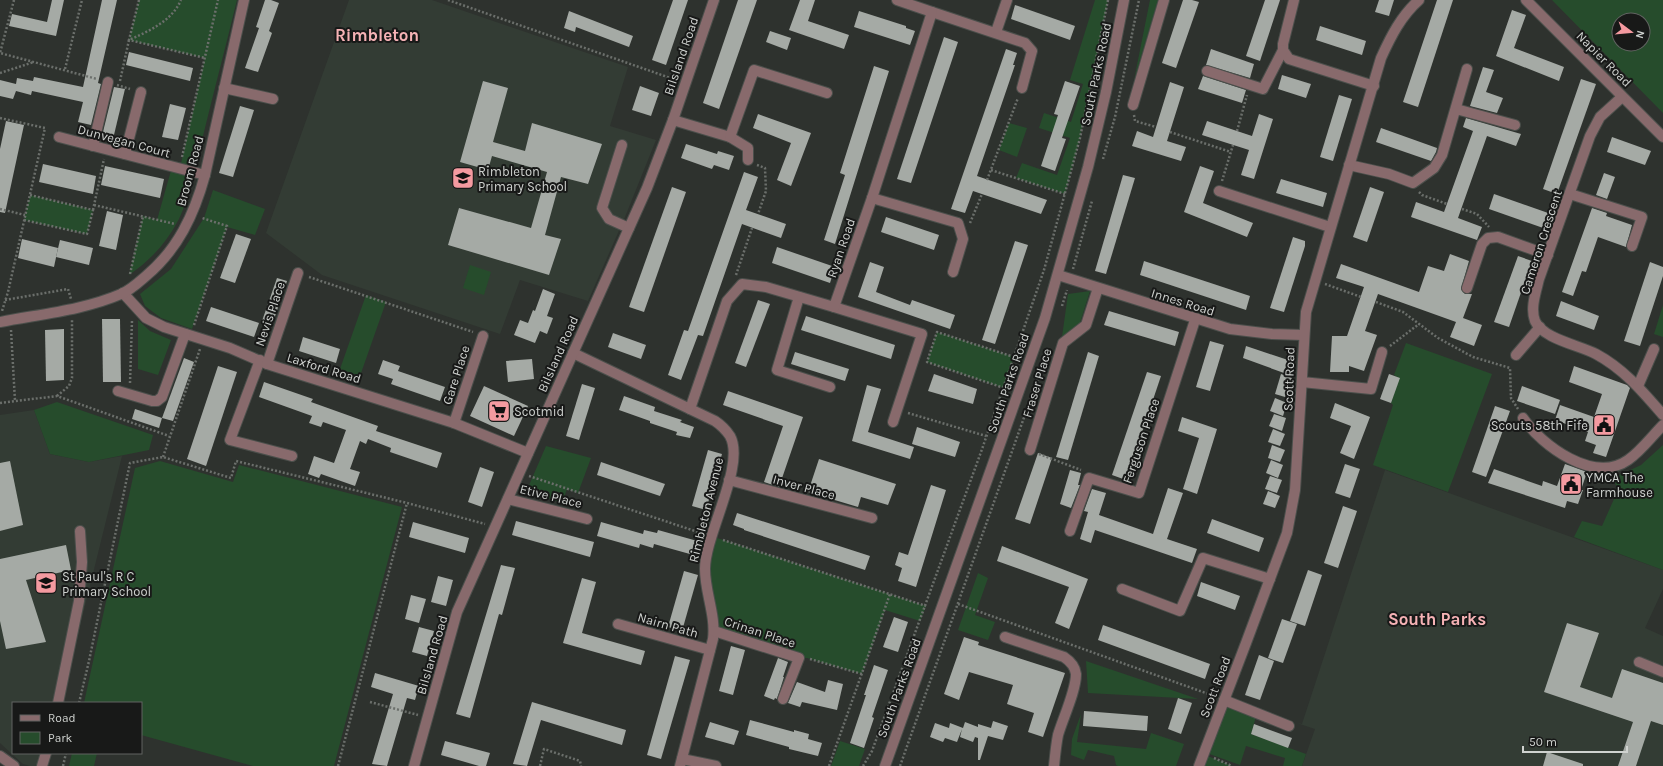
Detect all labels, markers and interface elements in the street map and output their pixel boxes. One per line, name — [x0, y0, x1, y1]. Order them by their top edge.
north arrow — [1611, 12, 1651, 52]
street label: Bilsland Road — [661, 15, 701, 97]
street label: South Parks Road — [1078, 21, 1114, 127]
district label: Rimbleton — [335, 25, 419, 45]
street label: Napier Road — [1573, 28, 1635, 90]
text: N — [1633, 29, 1647, 40]
street label: Dunvegan Court — [76, 121, 172, 161]
street label: Broom Road — [173, 134, 207, 208]
place label: Rimbleton Primary School — [478, 164, 567, 194]
school or university icon: Rimbleton Primary School — [450, 165, 476, 191]
street label: Cameron Crescent — [1517, 188, 1565, 296]
street label: Ryan Road — [824, 216, 858, 280]
street label: Nevis Place — [252, 279, 288, 348]
street label: Innes Road — [1149, 285, 1217, 319]
street label: Bilsland Road — [535, 314, 581, 394]
street label: South Parks Road — [984, 331, 1032, 435]
street label: Gare Place — [439, 343, 473, 407]
street label: Fraser Place — [1019, 346, 1055, 419]
street label: Scott Road — [1280, 347, 1298, 411]
street label: Laxford Road — [285, 350, 363, 386]
street label: Ferguson Place — [1119, 396, 1163, 486]
supermarket icon: Scotmid — [486, 398, 512, 424]
place label: Scotmid — [514, 404, 564, 419]
public building icon: Scouts 58th Fife — [1591, 412, 1617, 438]
place label: Scouts 58th Fife — [1491, 418, 1588, 433]
street label: Rimbleton Avenue — [686, 456, 726, 564]
place label: YMCA The Farmhouse — [1586, 470, 1653, 500]
street label: Inver Place — [771, 471, 837, 503]
public building icon: YMCA The Farmhouse — [1558, 471, 1584, 497]
street label: Etive Place — [518, 481, 584, 511]
place label: St Paul's R C Primary School — [62, 569, 151, 599]
school or university icon: St Paul's R C Primary School — [33, 570, 59, 596]
street label: Nairn Path — [636, 609, 700, 641]
district label: South Parks — [1388, 609, 1486, 629]
street label: Crinan Place — [723, 613, 798, 651]
street label: Bilsland Road — [414, 614, 450, 696]
street label: South Parks Road — [874, 636, 924, 740]
street label: Scott Road — [1196, 654, 1234, 720]
legend — [12, 702, 142, 754]
text: Road — [48, 711, 76, 725]
scale bar — [1523, 728, 1627, 754]
text: Park — [48, 731, 73, 745]
text: 50 m — [1529, 735, 1557, 749]

